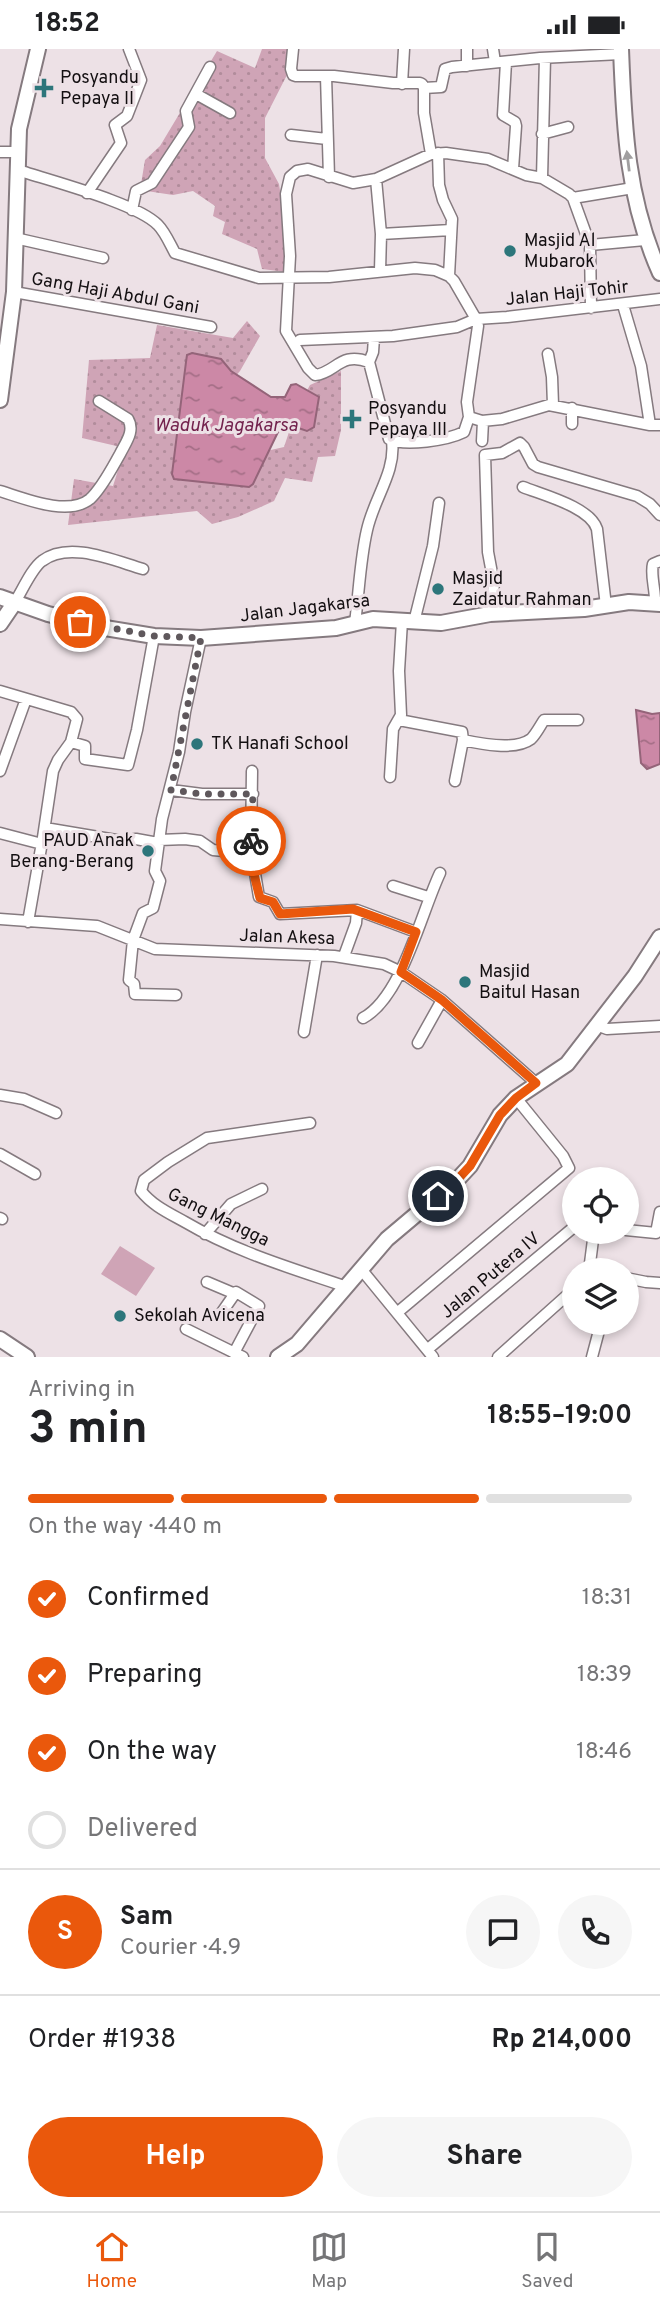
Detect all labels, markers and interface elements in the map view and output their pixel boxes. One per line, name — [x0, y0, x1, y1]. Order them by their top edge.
text: 18:52 — [35, 8, 100, 41]
place label: Posyandu Pepaya II — [60, 67, 139, 111]
marker: Posyandu Pepaya II — [34, 78, 54, 98]
one-way arrow — [623, 150, 634, 172]
place label: Masjid Al Mubarok — [524, 230, 596, 274]
marker: Masjid Al Mubarok — [502, 243, 518, 259]
street label: Gang Haji Abdul Gani — [29, 268, 201, 320]
street label: Jalan Haji Tohir — [504, 276, 630, 312]
place label: Posyandu Pepaya III — [368, 398, 447, 442]
marker: Posyandu Pepaya III — [342, 409, 362, 429]
water label: Waduk Jagakarsa — [154, 414, 298, 438]
place label: Masjid Zaidatur Rahman — [452, 568, 592, 612]
marker: Masjid Zaidatur Rahman — [430, 581, 446, 597]
street label: Jalan Jagakarsa — [239, 590, 371, 628]
pin — [50, 592, 110, 652]
icon: bag — [61, 603, 99, 641]
place label: TK Hanafi School — [211, 733, 349, 756]
marker: TK Hanafi School — [189, 736, 205, 752]
courier — [216, 806, 286, 876]
icon: bike — [232, 822, 270, 860]
place label: PAUD Anak Berang-Berang — [10, 830, 134, 874]
marker: PAUD Anak Berang-Berang — [140, 843, 156, 859]
street label: Jalan Akesa — [239, 925, 335, 951]
place label: Masjid Baitul Hasan — [479, 961, 580, 1005]
marker: Masjid Baitul Hasan — [457, 974, 473, 990]
pin — [408, 1166, 468, 1226]
map controls — [562, 1167, 639, 1335]
button: locate — [562, 1167, 639, 1244]
icon: home — [419, 1177, 457, 1215]
street label: Gang Mangga — [163, 1183, 273, 1253]
street label: Jalan Putera IV — [437, 1228, 545, 1324]
button: layers — [562, 1258, 639, 1335]
place label: Sekolah Avicena — [134, 1305, 265, 1328]
marker: Sekolah Avicena — [112, 1308, 128, 1324]
text: Arriving in — [28, 1376, 135, 1405]
text: 18:55–19:00 — [487, 1400, 632, 1433]
text: 3 min — [28, 1401, 148, 1460]
text: On the way · 440 m — [28, 1513, 222, 1542]
icon: check — [28, 1580, 66, 1618]
text: Confirmed — [87, 1582, 210, 1615]
text: 18:31 — [582, 1584, 632, 1613]
icon: check — [28, 1657, 66, 1695]
text: Preparing — [87, 1659, 202, 1692]
text: 18:39 — [577, 1661, 632, 1690]
icon: check — [28, 1734, 66, 1772]
text: On the way — [87, 1736, 217, 1769]
text: 18:46 — [576, 1738, 632, 1767]
text: Delivered — [87, 1813, 198, 1846]
button: chat — [466, 1895, 540, 1969]
button: phone — [558, 1895, 632, 1969]
text: Sam — [120, 1901, 173, 1934]
text: S — [57, 1916, 73, 1949]
text: Courier · 4.9 — [120, 1934, 241, 1963]
text: Order #1938 — [28, 2024, 176, 2057]
text: Rp 214,000 — [492, 2024, 632, 2057]
button: Help — [28, 2117, 323, 2197]
button: Share — [337, 2117, 632, 2197]
tab: Home — [87, 2228, 137, 2294]
tab: Map — [310, 2228, 348, 2294]
tab: Saved — [521, 2228, 573, 2294]

